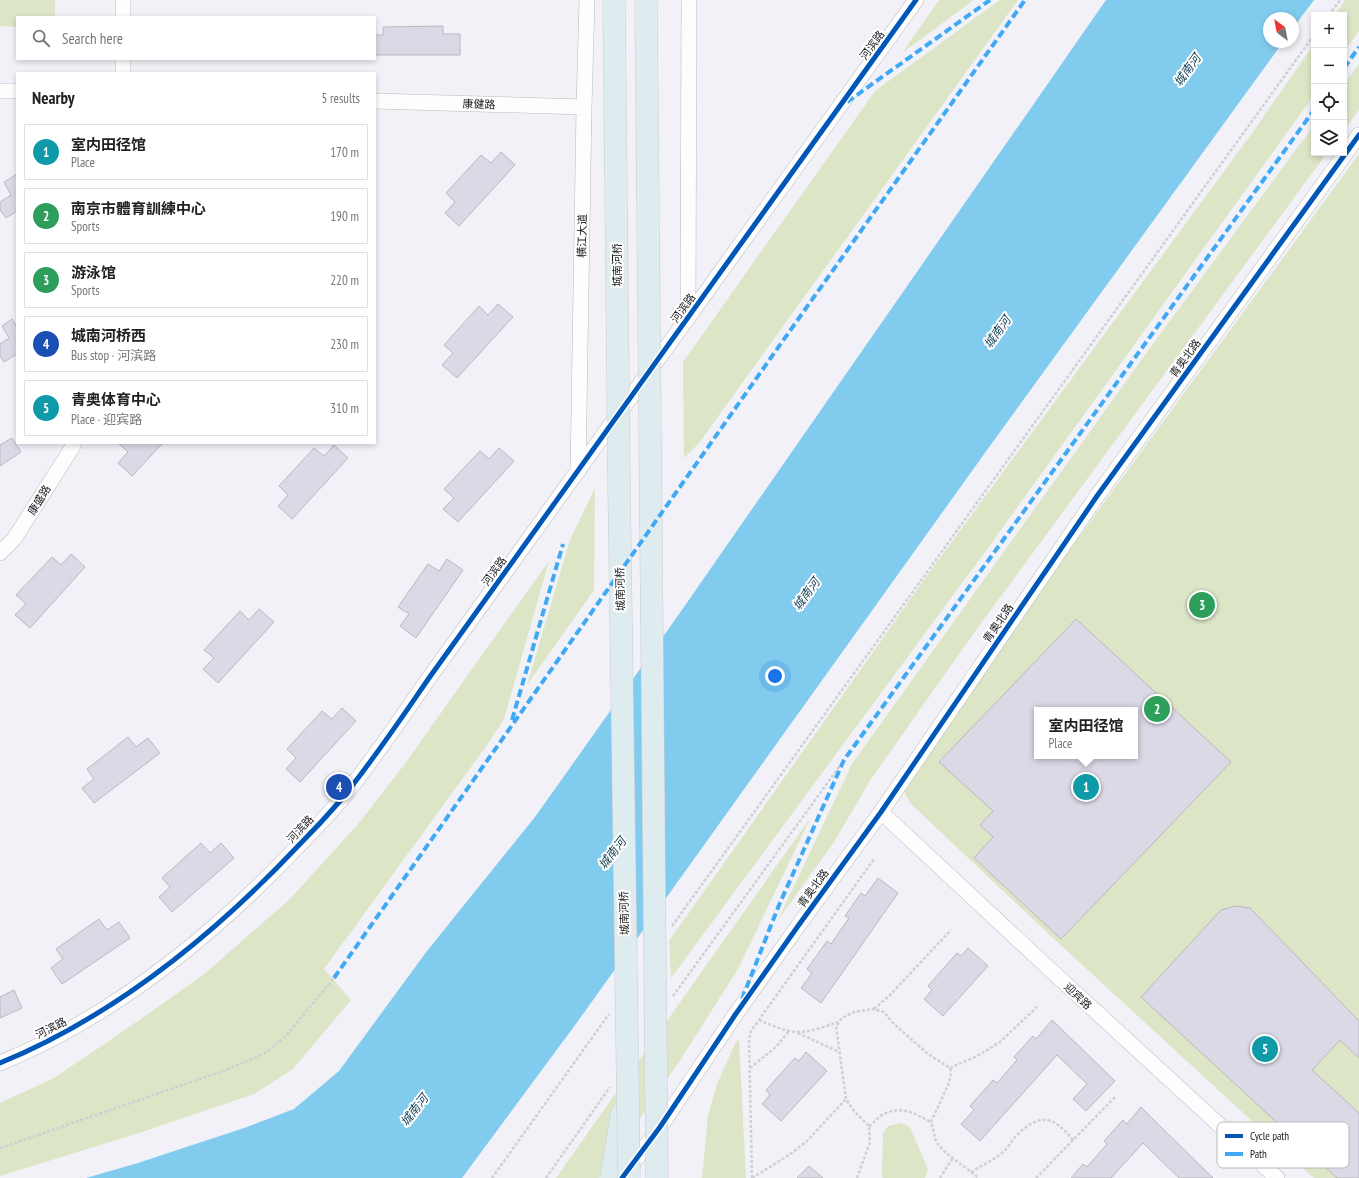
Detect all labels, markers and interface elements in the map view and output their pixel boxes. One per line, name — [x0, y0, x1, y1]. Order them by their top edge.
north arrow — [1263, 12, 1299, 48]
map controls — [1311, 12, 1347, 156]
button: + — [1311, 12, 1347, 48]
search box — [16, 16, 376, 60]
icon: search — [30, 27, 52, 49]
street label: 河滨路 — [857, 28, 887, 62]
text: Search here — [62, 29, 123, 48]
button: − — [1311, 48, 1347, 84]
water label: 城南河 — [1170, 49, 1205, 89]
button: locate — [1311, 84, 1347, 120]
text: Nearby — [32, 87, 75, 109]
text: 5 results — [321, 90, 360, 107]
street label: 康健路 — [462, 96, 496, 112]
button: layers — [1311, 120, 1347, 156]
text: 室内田径馆 — [71, 135, 146, 154]
text: 1 — [43, 144, 49, 161]
text: 170 m — [330, 144, 359, 161]
text: Place — [71, 154, 95, 171]
text: 南京市體育訓練中心 — [71, 199, 206, 218]
text: 2 — [43, 208, 49, 225]
text: 190 m — [330, 208, 359, 225]
street label: 横江大道 — [575, 214, 589, 258]
text: Sports — [71, 218, 100, 235]
street label: 城南河桥 — [610, 243, 624, 287]
text: 游泳馆 — [71, 263, 116, 282]
text: 3 — [43, 272, 49, 289]
text: 220 m — [330, 272, 359, 289]
text: Sports — [71, 282, 100, 299]
street label: 河滨路 — [668, 291, 698, 325]
water label: 城南河 — [980, 311, 1015, 351]
text: 城南河桥西 — [71, 326, 146, 345]
text: 4 — [43, 336, 49, 353]
text: 230 m — [330, 336, 359, 353]
street label: 青奥北路 — [1166, 336, 1204, 380]
text: Bus stop · 河滨路 — [71, 347, 156, 364]
text: 青奥体育中心 — [71, 390, 161, 409]
text: 5 — [43, 400, 49, 417]
text: 310 m — [330, 400, 359, 417]
text: Place · 迎宾路 — [71, 411, 142, 428]
street label: 康盛路 — [24, 482, 54, 518]
street label: 河滨路 — [479, 554, 509, 588]
street label: 城南河桥 — [613, 567, 627, 611]
water label: 城南河 — [789, 573, 824, 613]
pin: 3 — [1189, 590, 1215, 620]
street label: 青奥北路 — [980, 601, 1016, 645]
your location — [765, 666, 785, 686]
pin: 2 — [1144, 694, 1170, 724]
popup — [1034, 707, 1138, 759]
text: 室内田径馆 — [1048, 716, 1124, 735]
text: Place — [1048, 735, 1072, 752]
pin: 4 — [326, 772, 352, 802]
pin: 1 — [1073, 772, 1099, 802]
street label: 河滨路 — [284, 812, 316, 846]
water label: 城南河 — [595, 833, 630, 872]
street label: 青奥北路 — [794, 866, 832, 910]
street label: 城南河桥 — [617, 891, 631, 935]
street label: 迎宾路 — [1061, 980, 1095, 1012]
street label: 河滨路 — [33, 1014, 69, 1042]
pin: 5 — [1252, 1034, 1278, 1064]
water label: 城南河 — [397, 1090, 432, 1129]
legend — [1217, 1122, 1349, 1168]
text: Cycle path — [1250, 1129, 1289, 1143]
text: Path — [1250, 1147, 1267, 1161]

